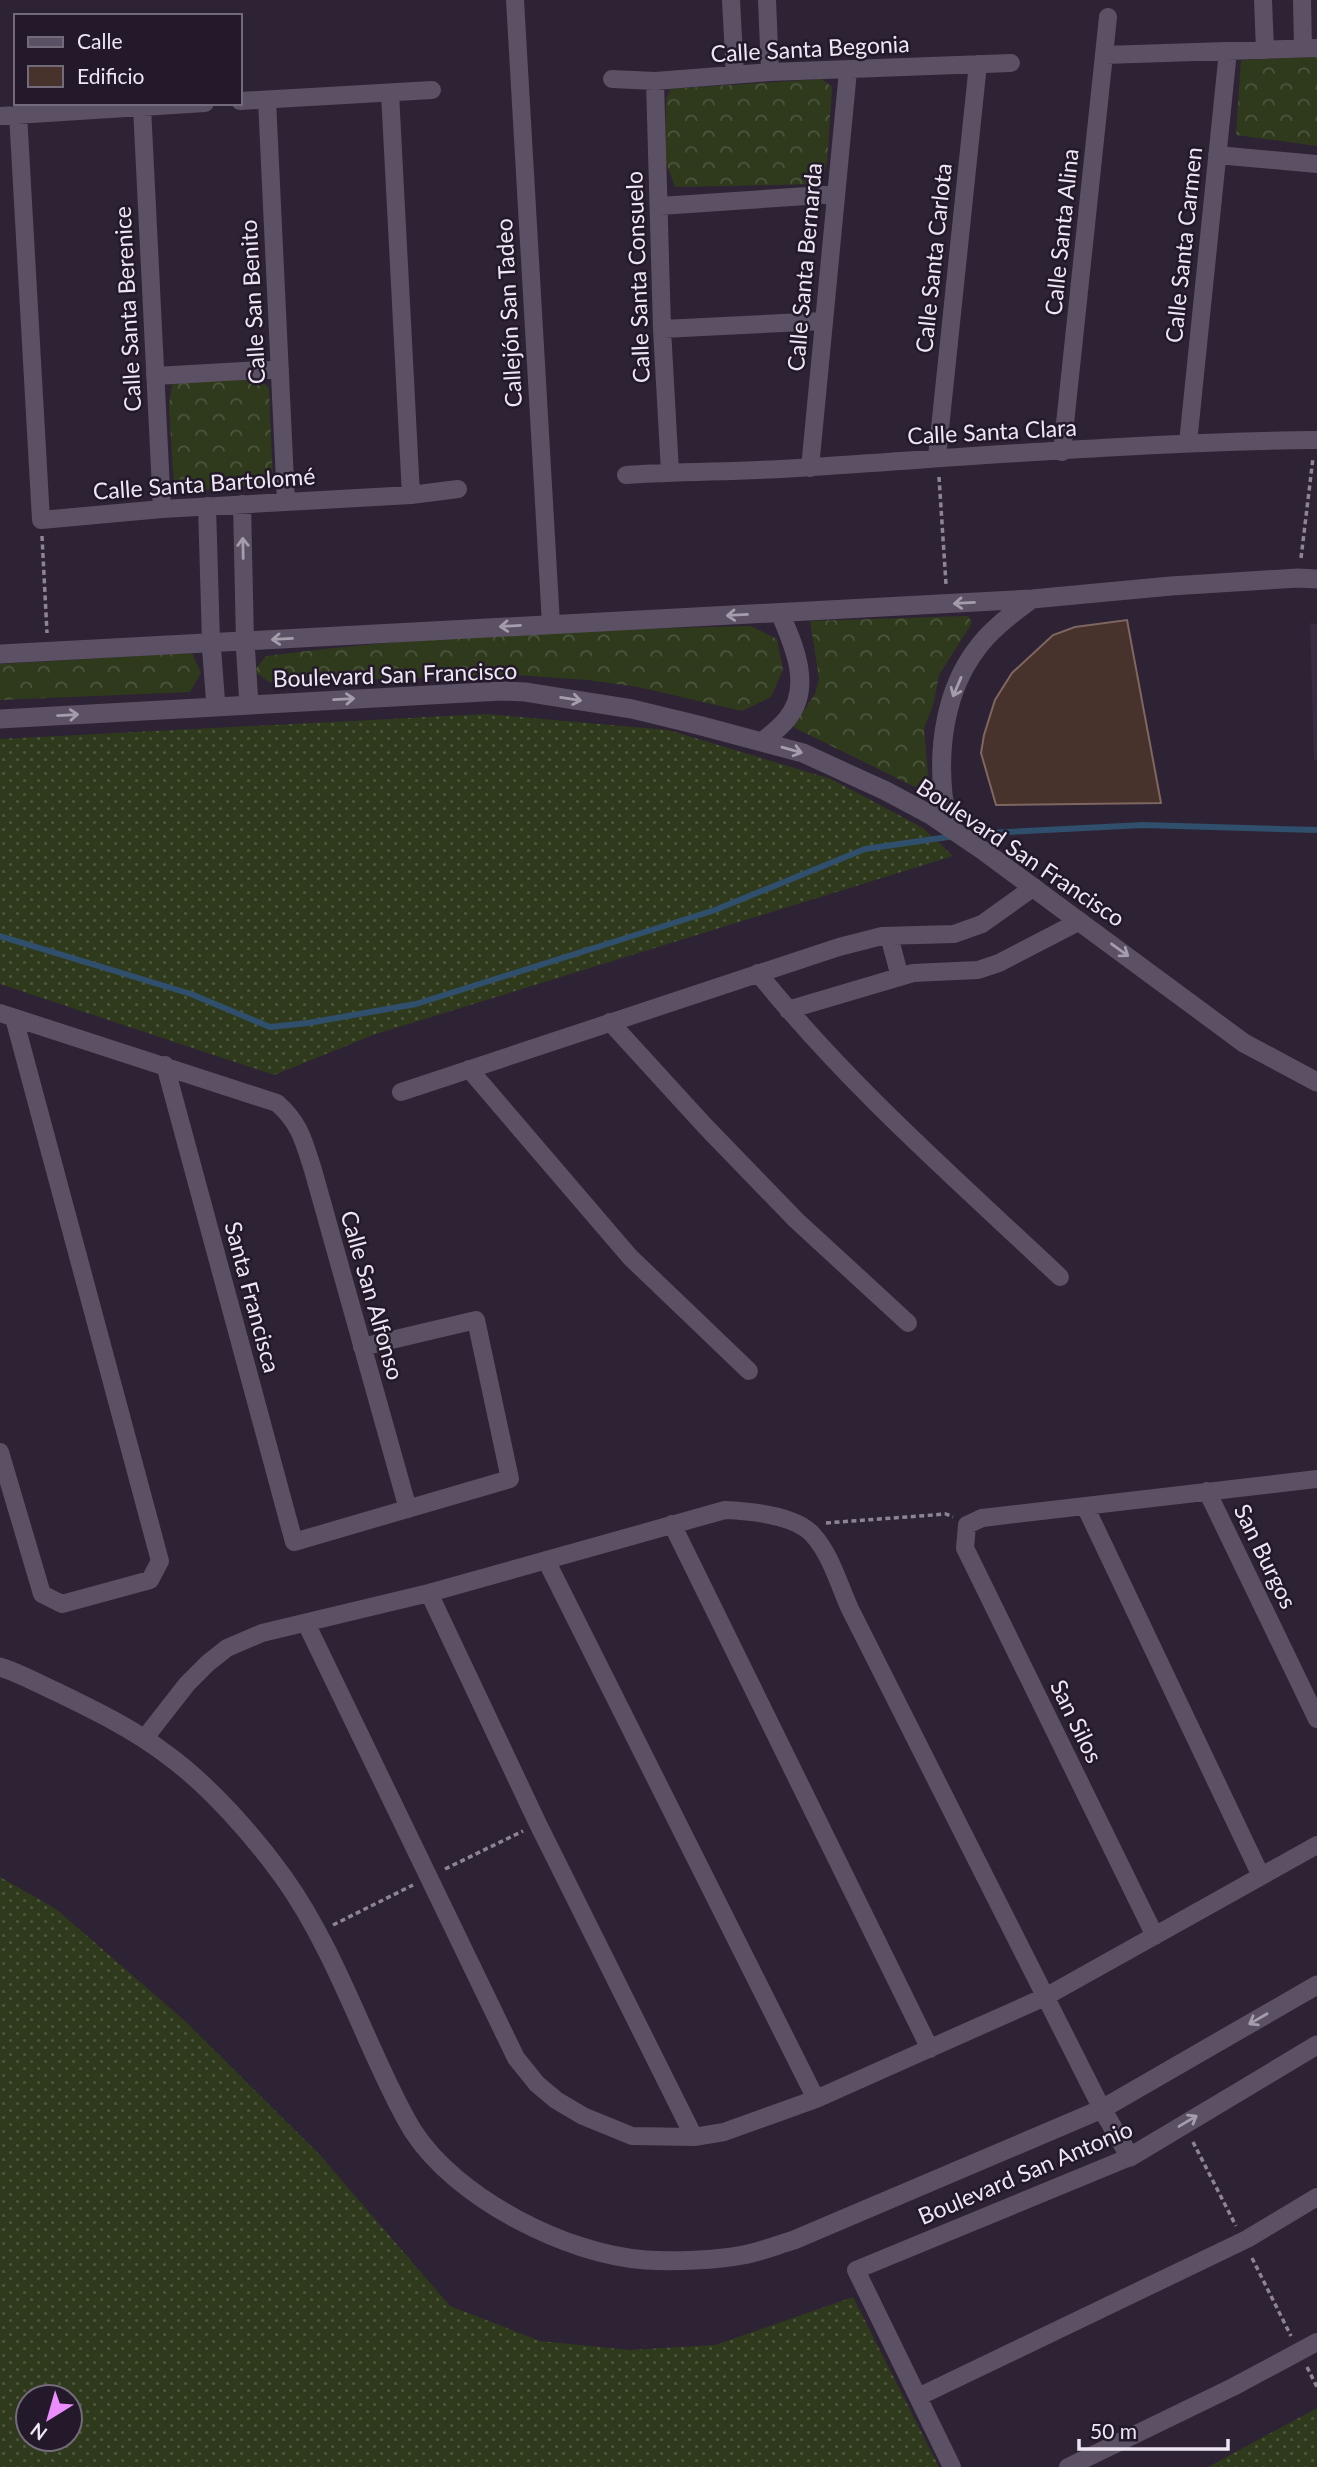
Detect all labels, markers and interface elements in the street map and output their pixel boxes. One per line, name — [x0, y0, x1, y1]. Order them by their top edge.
legend — [14, 14, 242, 105]
text: Calle — [77, 28, 122, 53]
street label: Calle Santa Begonia — [710, 29, 910, 67]
text: Edificio — [77, 63, 145, 88]
street label: Calle Santa Carmen — [1159, 146, 1207, 344]
street label: Calle Santa Alina — [1038, 147, 1084, 317]
street label: Calle Santa Bernarda — [781, 161, 827, 373]
street label: Calle Santa Carlota — [909, 162, 957, 354]
street label: Calle Santa Consuelo — [619, 171, 655, 383]
street label: Calle Santa Berenice — [108, 205, 146, 413]
street label: Callejón San Tadeo — [489, 218, 527, 408]
street label: Calle San Benito — [234, 219, 270, 385]
street label: Calle Santa Clara — [907, 413, 1077, 449]
street label: Calle Santa Bartolomé — [92, 461, 316, 505]
one-way arrow — [236, 537, 249, 560]
one-way arrow — [953, 597, 976, 610]
one-way arrow — [726, 609, 749, 622]
one-way arrow — [498, 620, 521, 633]
one-way arrow — [271, 632, 294, 645]
street label: Boulevard San Francisco — [272, 656, 518, 692]
one-way arrow — [950, 675, 963, 697]
one-way arrow — [332, 693, 355, 706]
one-way arrow — [559, 693, 582, 706]
one-way arrow — [56, 708, 79, 721]
one-way arrow — [781, 745, 803, 758]
street label: Boulevard San Francisco — [912, 772, 1130, 932]
one-way arrow — [1110, 942, 1128, 957]
street label: Calle San Alfonso — [335, 1207, 411, 1383]
street label: Santa Francisca — [219, 1218, 287, 1376]
street label: San Burgos — [1229, 1499, 1303, 1613]
street label: San Silos — [1045, 1675, 1109, 1767]
one-way arrow — [1248, 2013, 1268, 2027]
street label: Boulevard San Antonio — [914, 2114, 1136, 2230]
one-way arrow — [1178, 2114, 1198, 2128]
north arrow — [14, 2383, 84, 2453]
scale bar — [1079, 2408, 1228, 2452]
text: N — [26, 2418, 51, 2446]
text: 50 m — [1090, 2418, 1137, 2443]

